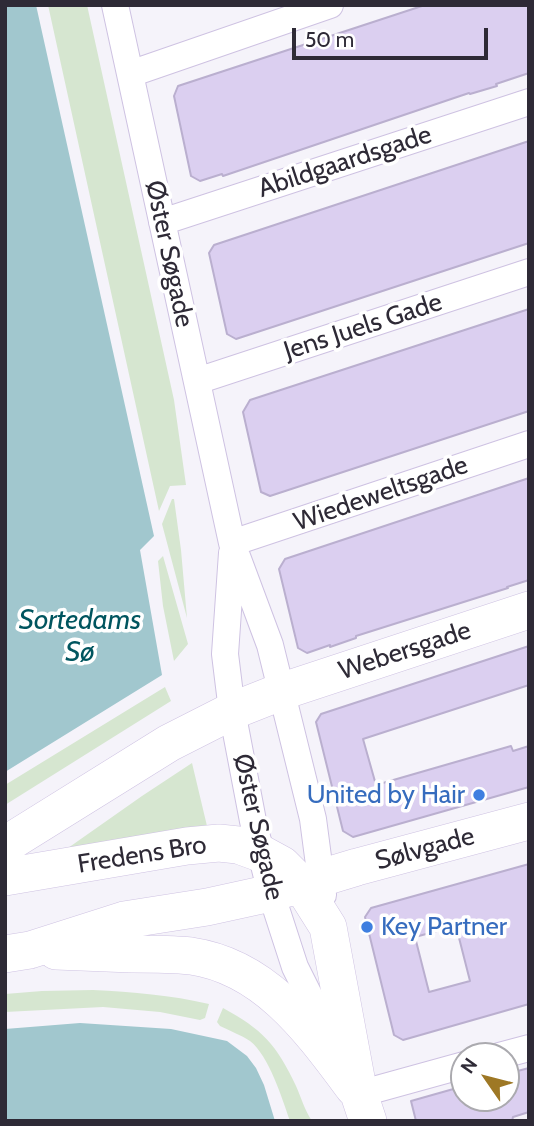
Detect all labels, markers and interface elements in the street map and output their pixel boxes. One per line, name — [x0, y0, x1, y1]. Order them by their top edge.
scale bar — [296, 14, 492, 58]
text: 50 m — [305, 27, 354, 52]
street label: Abildgaardsgade — [254, 119, 436, 205]
street label: Øster Søgade — [138, 178, 200, 330]
street label: Jens Juels Gade — [280, 287, 446, 367]
street label: Wiedeweltsgade — [290, 450, 472, 538]
water label: Sortedams Sø — [19, 604, 141, 670]
street label: Webersgade — [335, 615, 475, 687]
street label: Øster Søgade — [226, 751, 290, 903]
place label: United by Hair — [307, 779, 465, 811]
marker: United by Hair — [471, 787, 487, 803]
street label: Sølvgade — [372, 821, 478, 877]
street label: Fredens Bro — [75, 829, 209, 881]
place label: Key Partner — [381, 911, 507, 943]
marker: Key Partner — [359, 919, 375, 935]
north arrow — [450, 1042, 520, 1112]
text: N — [456, 1054, 482, 1078]

